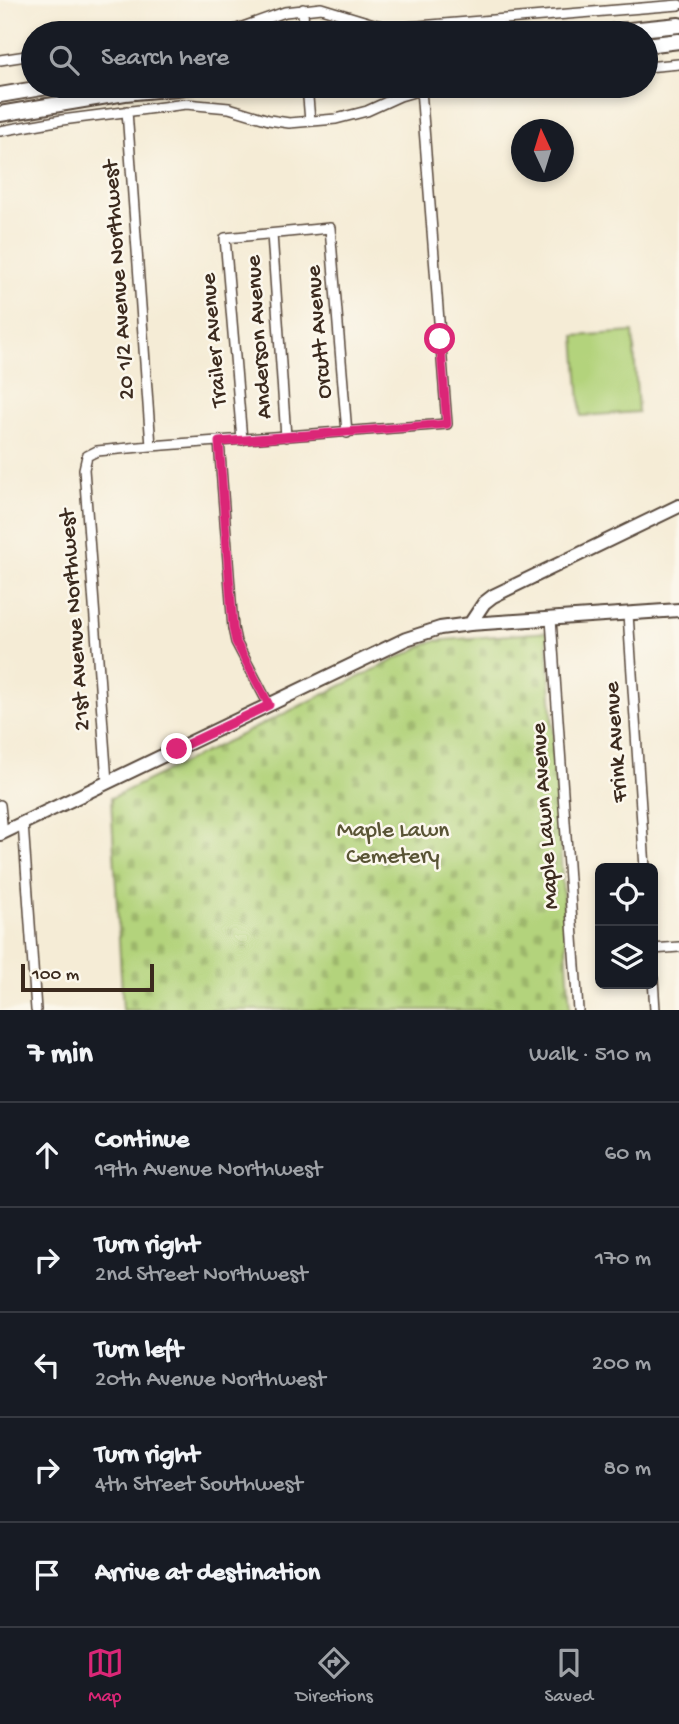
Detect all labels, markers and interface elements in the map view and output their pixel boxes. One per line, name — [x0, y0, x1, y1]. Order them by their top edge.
search box — [21, 21, 658, 98]
icon: search — [45, 41, 83, 79]
text: Search here — [101, 44, 229, 75]
north arrow — [511, 119, 574, 182]
street label: 20 1/2 Avenue Northwest — [98, 158, 142, 401]
street label: Anderson Avenue — [241, 253, 279, 420]
street label: Orcutt Avenue — [301, 263, 339, 400]
street label: Trailer Avenue — [196, 271, 234, 410]
route start — [424, 323, 455, 354]
street label: 21st Avenue Northwest — [55, 506, 97, 732]
street label: Frink Avenue — [599, 680, 635, 804]
street label: Maple Lawn Avenue — [526, 721, 566, 910]
route end — [161, 733, 192, 764]
park label: Maple Lawn Cemetery — [337, 818, 449, 871]
map controls — [595, 863, 658, 989]
button: locate — [595, 863, 658, 926]
button: layers — [595, 926, 658, 989]
scale bar — [21, 961, 154, 993]
text: 100 m — [32, 964, 79, 987]
text: 7 min — [28, 1038, 93, 1073]
text: Walk · 510 m — [529, 1042, 651, 1069]
text: Continue — [95, 1126, 189, 1157]
icon: ahead — [28, 1136, 66, 1174]
text: 60 m — [605, 1141, 651, 1168]
text: 19th Avenue Northwest — [95, 1157, 322, 1184]
text: Turn right — [95, 1231, 199, 1262]
icon: right — [28, 1241, 66, 1279]
text: 170 m — [595, 1246, 651, 1273]
text: 2nd Street Northwest — [95, 1262, 307, 1289]
text: Turn left — [95, 1336, 183, 1367]
icon: left — [28, 1346, 66, 1384]
text: 200 m — [592, 1351, 651, 1378]
text: 20th Avenue Northwest — [95, 1367, 326, 1394]
text: Turn right — [95, 1441, 199, 1472]
icon: right — [28, 1451, 66, 1489]
text: 80 m — [604, 1456, 651, 1483]
text: 4th Street Southwest — [95, 1472, 303, 1499]
icon: arrive — [28, 1556, 66, 1594]
text: Arrive at destination — [95, 1559, 320, 1590]
tab: Map — [86, 1644, 124, 1709]
tab: Directions — [296, 1644, 373, 1709]
tab: Saved — [544, 1644, 593, 1709]

